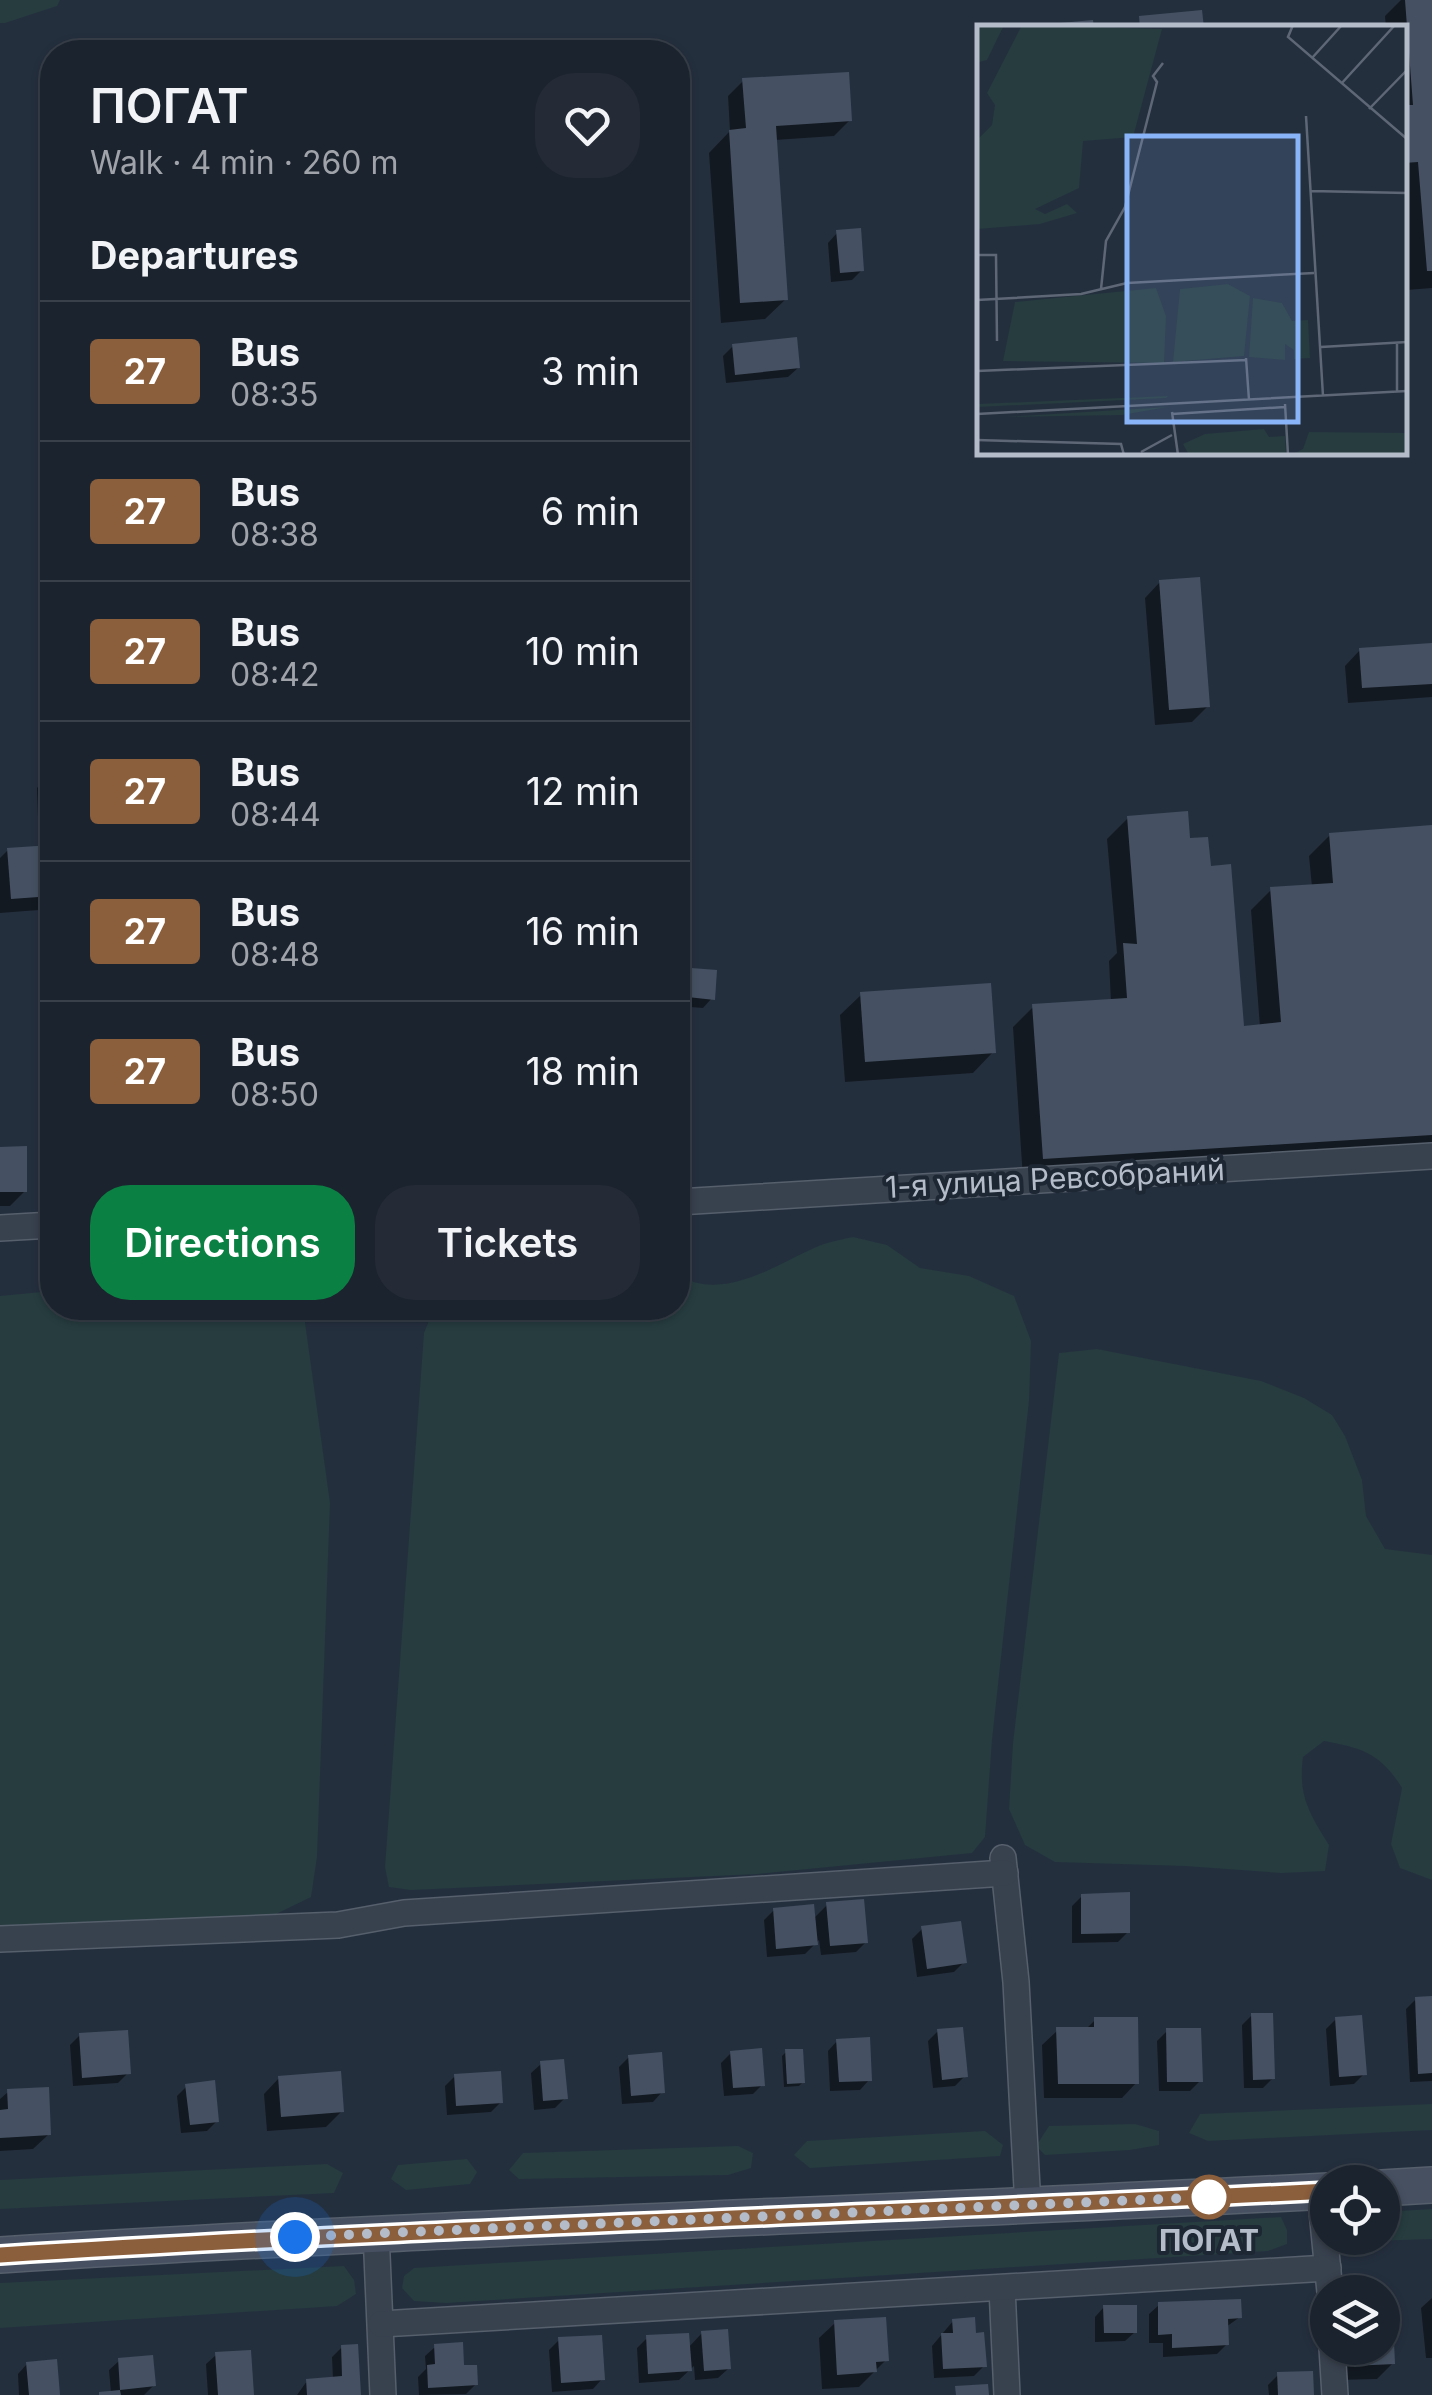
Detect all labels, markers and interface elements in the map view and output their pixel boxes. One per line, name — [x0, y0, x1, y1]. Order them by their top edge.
inset map — [977, 25, 1407, 455]
button: heart — [535, 73, 640, 178]
text: ПОГАТ — [90, 76, 249, 135]
text: Walk · 4 min · 260 m — [90, 143, 399, 182]
text: Departures — [90, 232, 299, 278]
text: Bus — [230, 329, 300, 375]
text: 3 min — [541, 348, 640, 394]
text: 27 — [124, 350, 166, 392]
text: 08:35 — [230, 375, 318, 414]
text: Bus — [230, 469, 300, 515]
text: 6 min — [541, 488, 640, 534]
text: 27 — [124, 490, 166, 532]
text: 08:38 — [230, 515, 319, 554]
text: Bus — [230, 609, 300, 655]
text: 10 min — [525, 628, 640, 674]
text: 27 — [124, 630, 166, 672]
text: 08:42 — [230, 655, 319, 694]
text: Bus — [230, 749, 300, 795]
text: 12 min — [526, 768, 640, 814]
text: 27 — [124, 770, 166, 812]
text: 08:44 — [230, 795, 321, 834]
text: Bus — [230, 889, 300, 935]
text: 16 min — [525, 908, 640, 954]
text: 27 — [124, 910, 166, 952]
text: 08:48 — [230, 935, 320, 974]
text: Bus — [230, 1029, 300, 1075]
text: 18 min — [525, 1048, 640, 1094]
text: 27 — [124, 1050, 166, 1092]
text: 08:50 — [230, 1075, 319, 1114]
street label: 1-я улица Ревсобраний — [884, 1151, 1226, 1205]
button: Directions — [90, 1185, 355, 1300]
button: Tickets — [375, 1185, 640, 1300]
map controls — [1310, 2165, 1400, 2365]
button: locate — [1310, 2165, 1400, 2255]
marker: ПОГАТ — [1188, 2176, 1230, 2218]
your location — [270, 2212, 320, 2262]
place label: ПОГАТ — [1159, 2222, 1259, 2258]
button: layers — [1310, 2275, 1400, 2365]

